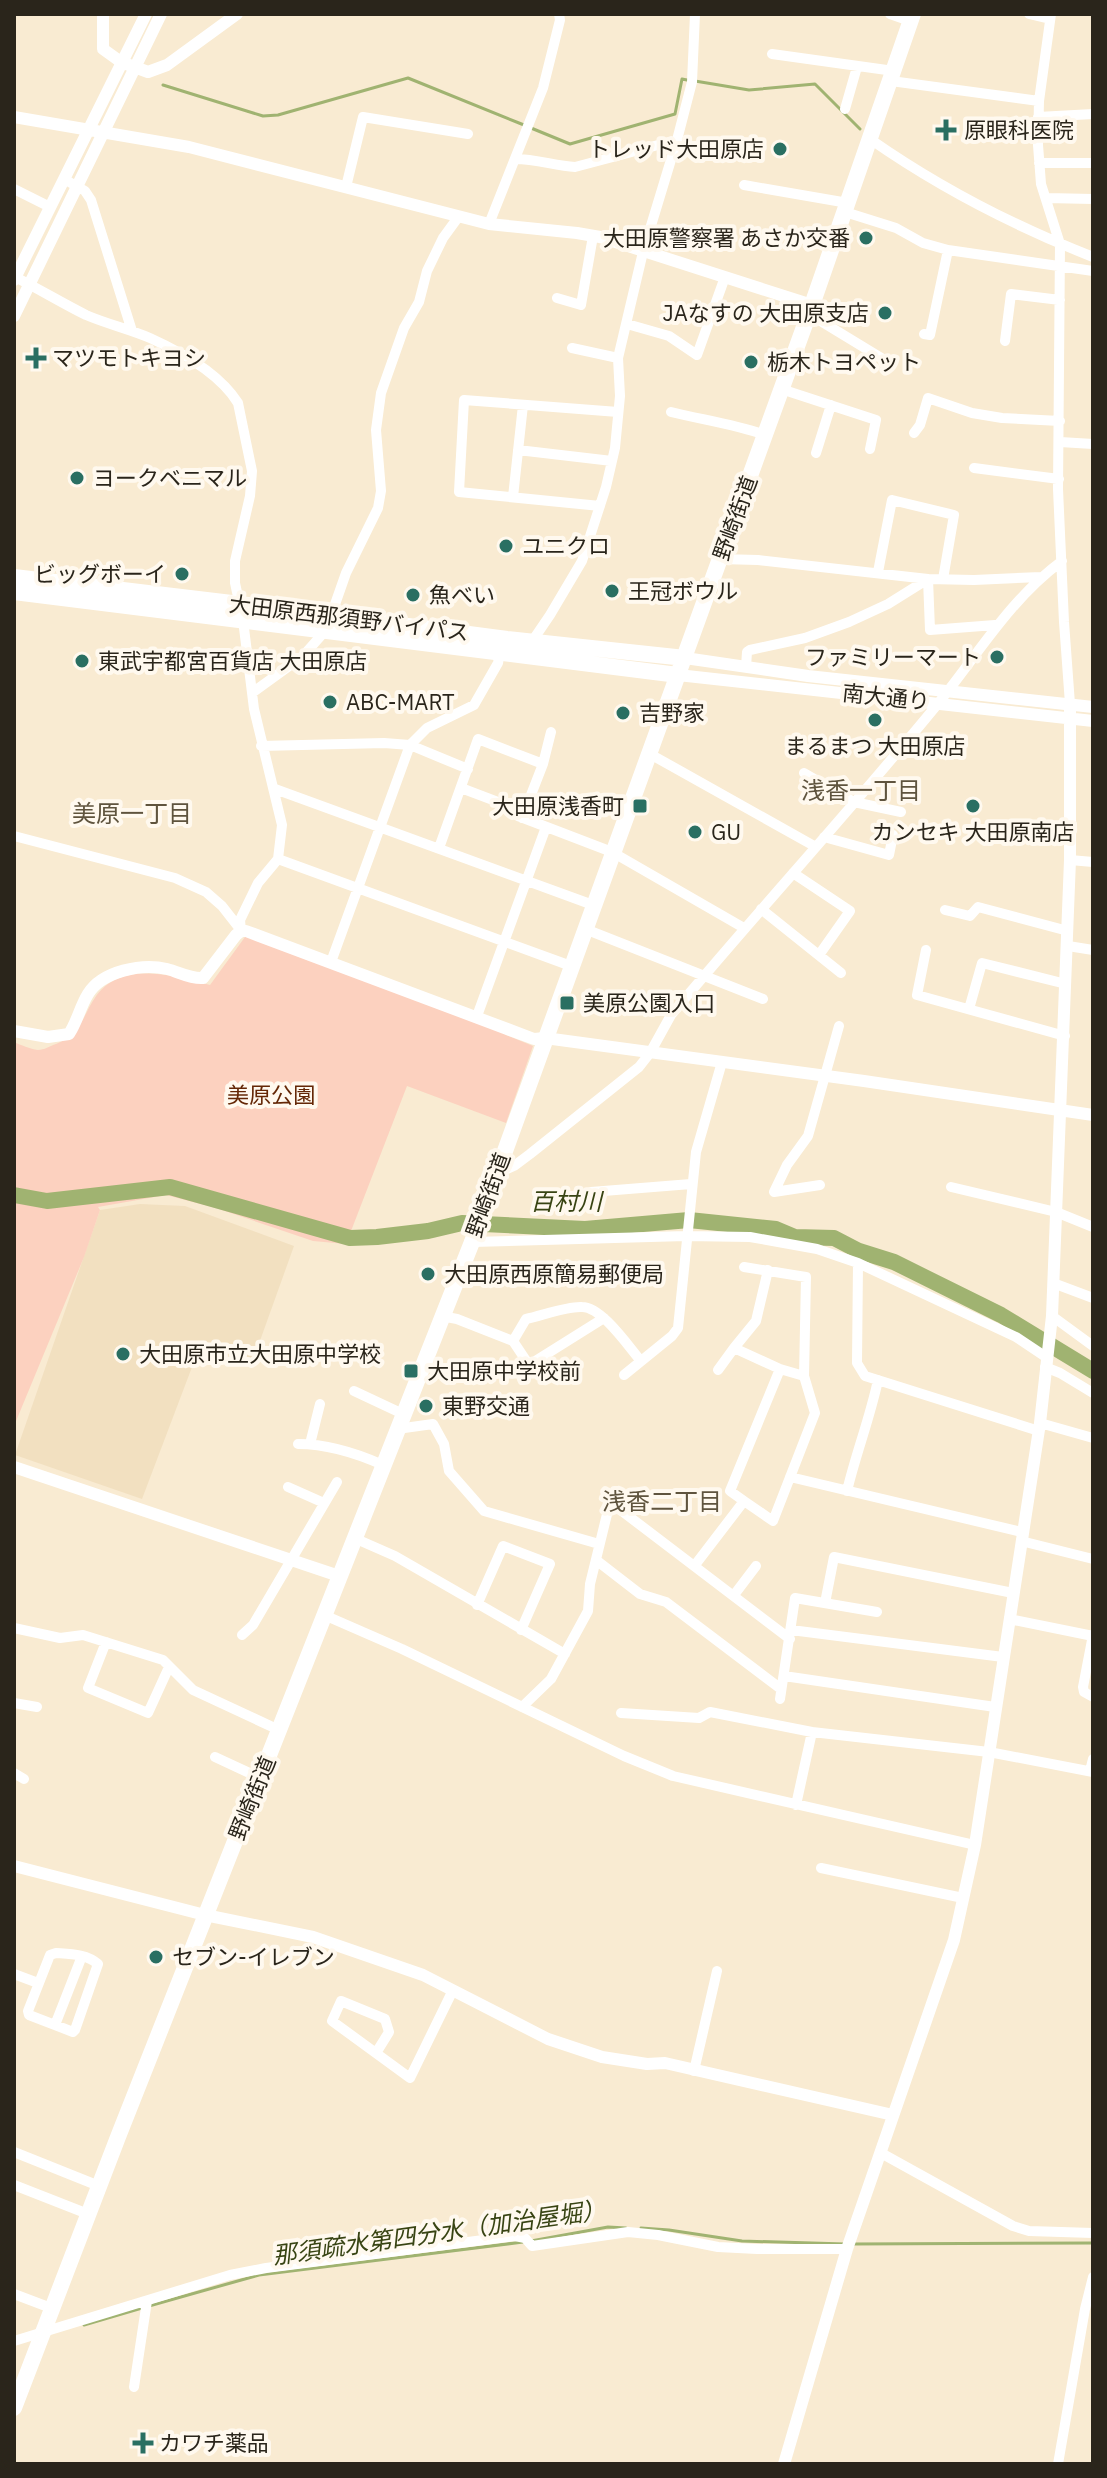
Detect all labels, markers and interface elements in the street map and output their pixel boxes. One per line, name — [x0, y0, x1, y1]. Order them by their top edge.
place label: 原眼科医院 — [964, 115, 1074, 144]
marker: 原眼科医院 — [935, 119, 957, 141]
place label: トレッド大田原店 — [588, 134, 764, 163]
marker: トレッド大田原店 — [771, 140, 789, 158]
place label: 大田原警察署 あさか交番 — [603, 223, 850, 252]
marker: 大田原警察署 あさか交番 — [857, 229, 875, 247]
place label: JAなすの 大田原支店 — [663, 298, 869, 327]
marker: JAなすの 大田原支店 — [876, 304, 894, 322]
place label: マツモトキヨシ — [52, 343, 206, 372]
place label: 栃木トヨペット — [767, 347, 921, 376]
marker: マツモトキヨシ — [27, 349, 45, 367]
marker: 栃木トヨペット — [742, 353, 760, 371]
place label: ヨークベニマル — [93, 463, 247, 492]
marker: ヨークベニマル — [68, 469, 86, 487]
street label: 野崎街道 — [706, 472, 763, 564]
place label: ユニクロ — [522, 531, 610, 560]
marker: ユニクロ — [497, 537, 515, 555]
place label: ビッグボーイ — [34, 559, 166, 588]
marker: ビッグボーイ — [173, 565, 191, 583]
place label: 王冠ボウル — [628, 576, 738, 605]
place label: 魚べい — [429, 580, 495, 609]
marker: 王冠ボウル — [603, 582, 621, 600]
marker: 魚べい — [404, 586, 422, 604]
street label: 大田原西那須野バイパス — [227, 588, 471, 647]
place label: ファミリーマート — [805, 642, 981, 671]
place label: 東武宇都宮百貨店 大田原店 — [98, 646, 367, 675]
marker: ファミリーマート — [988, 648, 1006, 666]
marker: 東武宇都宮百貨店 大田原店 — [73, 652, 91, 670]
street label: 南大通り — [841, 677, 931, 716]
place label: ABC-MART — [346, 687, 455, 716]
marker: ABC-MART — [321, 693, 339, 711]
place label: 吉野家 — [639, 698, 705, 727]
marker: 吉野家 — [614, 704, 632, 722]
marker: まるまつ 大田原店 — [866, 711, 884, 729]
place label: まるまつ 大田原店 — [784, 731, 966, 760]
district label: 浅香一丁目 — [801, 774, 921, 806]
place label: 大田原浅香町 — [492, 791, 624, 820]
district label: 美原一丁目 — [72, 797, 192, 829]
marker: 大田原浅香町 — [631, 797, 649, 815]
marker: カンセキ 大田原南店 — [964, 797, 982, 815]
place label: GU — [711, 817, 741, 846]
place label: カンセキ 大田原南店 — [871, 817, 1075, 846]
marker: GU — [686, 823, 704, 841]
place label: 美原公園入口 — [583, 988, 715, 1017]
marker: 美原公園入口 — [558, 994, 576, 1012]
park label: 美原公園 — [227, 1080, 315, 1109]
street label: 野崎街道 — [459, 1149, 516, 1241]
water label: 百村川 — [530, 1185, 605, 1217]
place label: 大田原西原簡易郵便局 — [444, 1259, 664, 1288]
marker: 大田原西原簡易郵便局 — [419, 1265, 437, 1283]
place label: 大田原市立大田原中学校 — [139, 1339, 381, 1368]
marker: 大田原市立大田原中学校 — [114, 1345, 132, 1363]
place label: 大田原中学校前 — [427, 1356, 581, 1385]
marker: 大田原中学校前 — [402, 1362, 420, 1380]
place label: 東野交通 — [442, 1391, 530, 1420]
marker: 東野交通 — [417, 1397, 435, 1415]
district label: 浅香二丁目 — [602, 1485, 722, 1517]
street label: 野崎街道 — [222, 1752, 281, 1844]
place label: セブン-イレブン — [172, 1942, 335, 1971]
marker: セブン-イレブン — [147, 1948, 165, 1966]
water label: 那須疏水第四分水（加治屋堀） — [270, 2193, 607, 2271]
place label: カワチ薬品 — [159, 2428, 269, 2457]
marker: カワチ薬品 — [134, 2434, 152, 2452]

